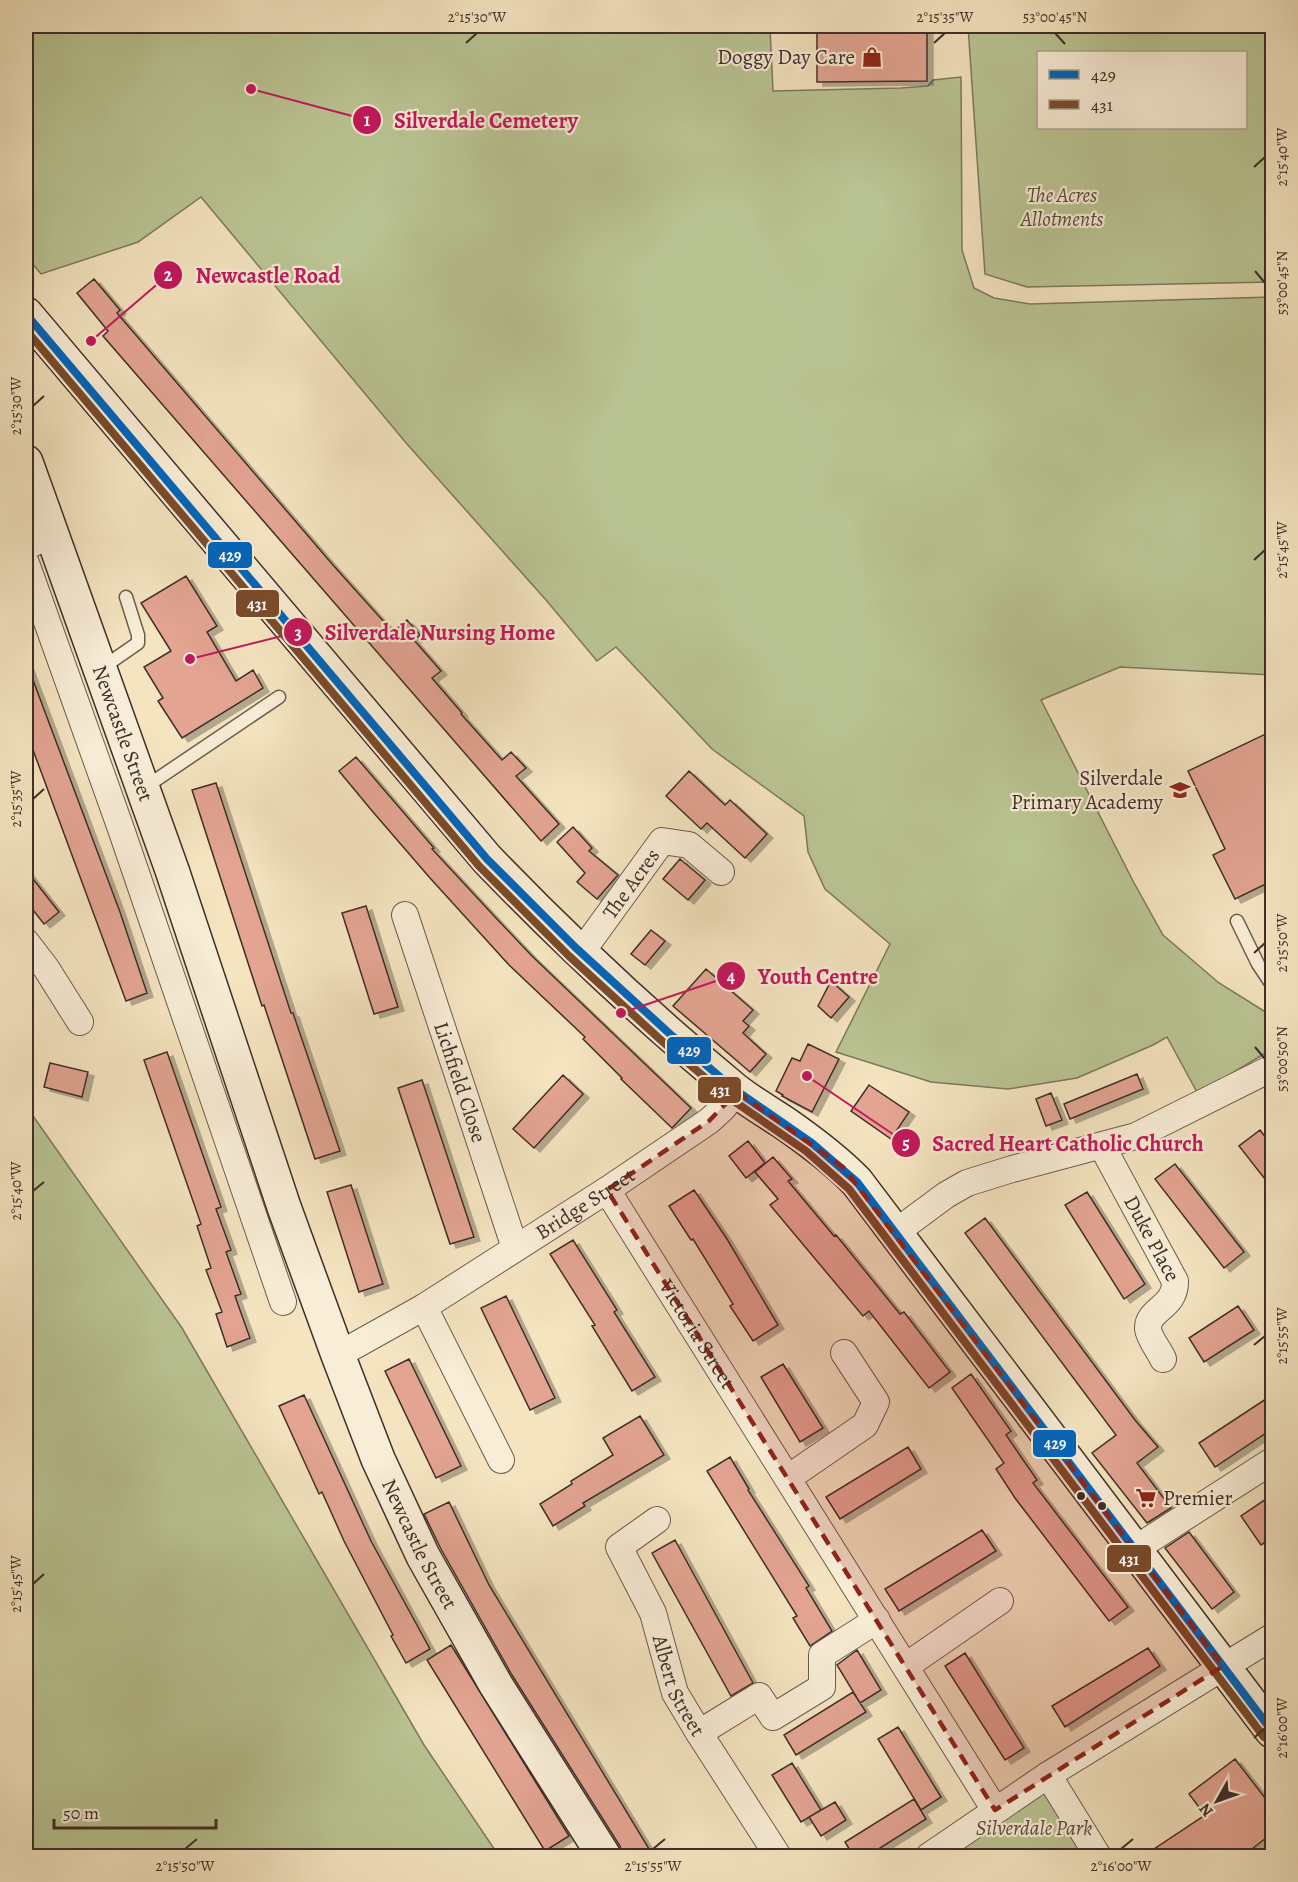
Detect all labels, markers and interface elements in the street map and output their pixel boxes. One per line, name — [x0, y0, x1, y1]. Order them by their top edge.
text: 2°15'30"W — [448, 7, 506, 27]
text: 2°15'35"W — [916, 7, 974, 27]
text: 53°00'45"N — [1023, 7, 1087, 27]
place label: Doggy Day Care — [717, 43, 855, 71]
shop icon: Doggy Day Care — [860, 45, 884, 69]
legend — [1037, 51, 1247, 129]
text: 429 — [1091, 63, 1116, 87]
text: 431 — [1091, 93, 1113, 117]
callout: Silverdale Cemetery — [352, 100, 590, 140]
text: Silverdale Cemetery — [394, 106, 579, 136]
text: 1 — [364, 108, 371, 132]
text: 2°15'40"W — [1272, 127, 1292, 187]
park label: The Acres Allotments — [1020, 181, 1103, 233]
text: 53°00'45"N — [1272, 251, 1292, 315]
callout: Newcastle Road — [153, 255, 352, 295]
text: Newcastle Road — [196, 261, 341, 291]
text: 2 — [164, 263, 173, 287]
text: 2°15'30"W — [6, 377, 26, 435]
text: 2°15'45"W — [1272, 521, 1292, 579]
line badge: 429 — [207, 541, 253, 569]
text: 429 — [219, 545, 241, 567]
line badge: 431 — [235, 589, 280, 618]
text: 431 — [247, 594, 267, 616]
callout: Silverdale Nursing Home — [283, 612, 568, 652]
text: Silverdale Nursing Home — [325, 618, 555, 648]
text: 3 — [294, 621, 302, 645]
street label: Newcastle Street — [86, 661, 160, 805]
place label: Silverdale Primary Academy — [1011, 764, 1164, 816]
text: 2°15'35"W — [6, 770, 26, 828]
school or university icon: Silverdale Primary Academy — [1168, 778, 1192, 802]
street label: The Acres — [596, 843, 666, 925]
text: 2°15'50"W — [1272, 914, 1292, 972]
callout: Youth Centre — [716, 956, 890, 996]
text: Youth Centre — [757, 962, 878, 992]
text: 4 — [727, 964, 736, 988]
street label: Lichfield Close — [427, 1018, 493, 1146]
text: 53°00'50"N — [1272, 1026, 1292, 1092]
line badge: 429 — [666, 1036, 712, 1065]
text: 429 — [678, 1040, 700, 1062]
line badge: 431 — [697, 1076, 742, 1104]
text: 431 — [710, 1080, 730, 1102]
callout: Sacred Heart Catholic Church — [891, 1123, 1216, 1163]
text: Sacred Heart Catholic Church — [932, 1129, 1204, 1159]
text: 5 — [902, 1131, 910, 1155]
text: 2°15'40"W — [6, 1161, 26, 1221]
street label: Bridge Street — [530, 1161, 641, 1246]
street label: Duke Place — [1117, 1190, 1187, 1286]
street label: Victoria Street — [652, 1273, 742, 1394]
text: 2°15'55"W — [1272, 1307, 1292, 1365]
line badge: 429 — [1032, 1429, 1077, 1458]
text: 429 — [1044, 1433, 1066, 1455]
street label: Newcastle Street — [375, 1474, 464, 1614]
place label: Premier — [1163, 1484, 1232, 1512]
supermarket icon: Premier — [1134, 1486, 1158, 1510]
unlabelled marker — [1075, 1490, 1087, 1502]
unlabelled marker — [1096, 1500, 1108, 1512]
line badge: 431 — [1106, 1544, 1152, 1573]
text: 431 — [1119, 1549, 1139, 1571]
text: 2°15'45"W — [6, 1555, 26, 1613]
street label: Albert Street — [645, 1631, 712, 1742]
text: 2°16'00"W — [1272, 1698, 1292, 1758]
north arrow — [1187, 1771, 1247, 1831]
scale bar — [54, 1792, 216, 1830]
text: N — [1194, 1798, 1218, 1822]
text: 50 m — [63, 1801, 99, 1825]
park label: Silverdale Park — [976, 1814, 1092, 1842]
text: 2°15'50"W — [156, 1856, 214, 1876]
text: 2°15'55"W — [624, 1856, 682, 1876]
text: 2°16'00"W — [1091, 1856, 1151, 1876]

